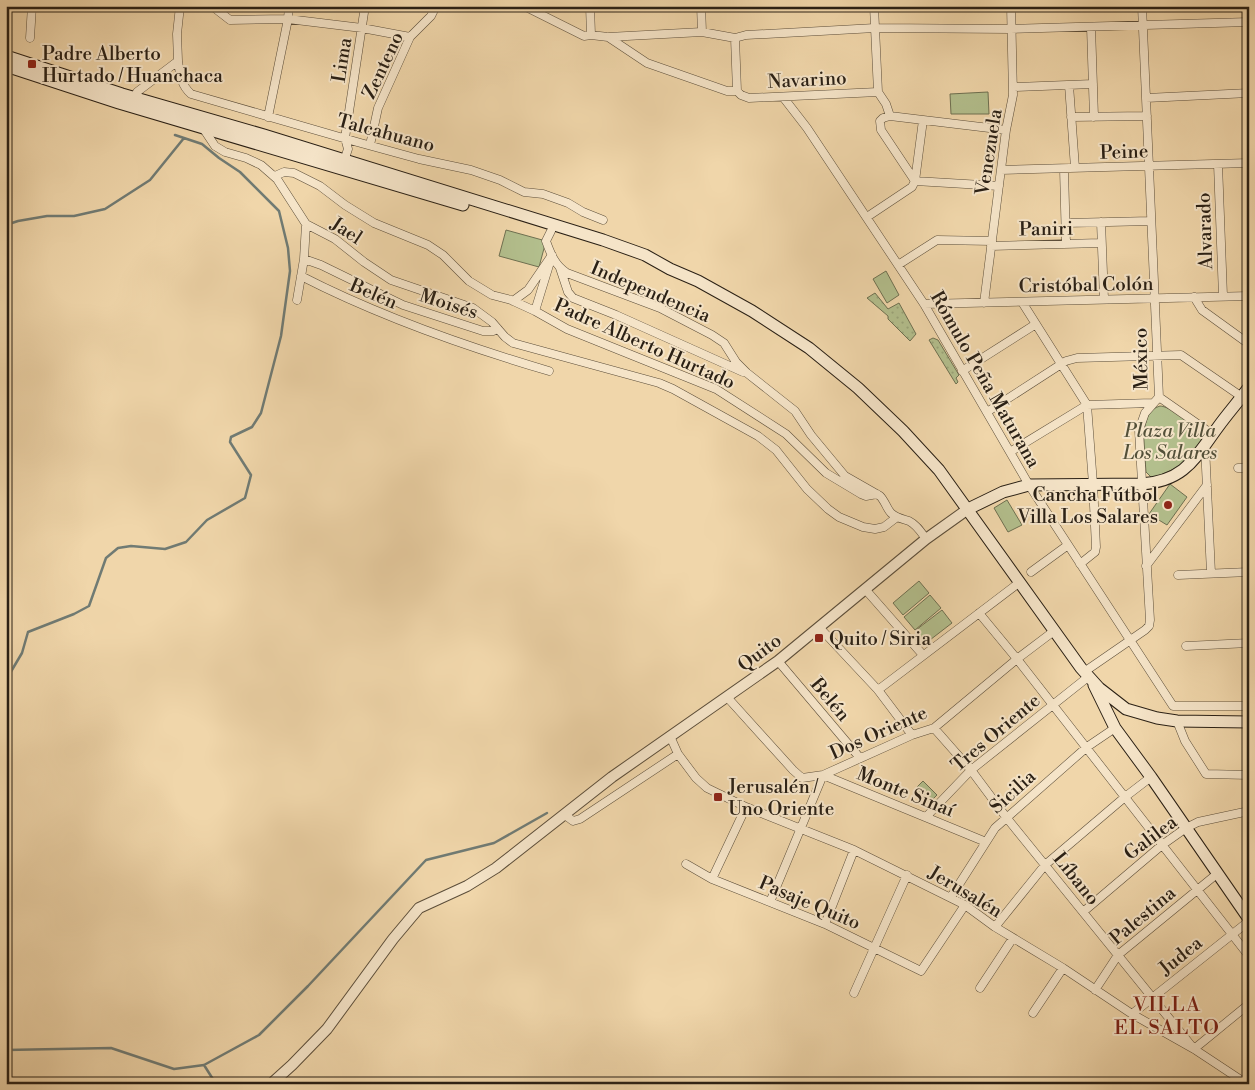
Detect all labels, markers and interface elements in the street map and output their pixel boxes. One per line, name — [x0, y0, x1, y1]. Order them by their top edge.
street label: Zenteno — [357, 28, 409, 103]
street label: Lima — [327, 36, 357, 84]
place label: Padre Alberto Hurtado / Huanchaca — [42, 42, 223, 88]
marker: Padre Alberto Hurtado / Huanchaca — [26, 58, 38, 70]
street label: Navarino — [767, 66, 847, 94]
street label: Venezuela — [970, 107, 1008, 198]
street label: Talcahuano — [334, 108, 437, 158]
street label: Peine — [1099, 139, 1149, 165]
street label: Alvarado — [1192, 192, 1218, 271]
street label: Jael — [325, 211, 367, 250]
street label: Paniri — [1019, 217, 1073, 241]
street label: Independencia — [587, 256, 715, 328]
street label: Cristóbal Colón — [1018, 272, 1154, 298]
street label: Belén — [345, 273, 401, 315]
street label: Moisés — [416, 283, 481, 325]
street label: Rómulo Peña Maturana — [925, 287, 1046, 473]
street label: Padre Alberto Hurtado — [550, 293, 739, 395]
street label: México — [1128, 328, 1154, 390]
park label: Plaza Villa Los Salares — [1122, 419, 1217, 465]
place label: Cancha Fútbol Villa Los Salares — [1016, 483, 1158, 529]
marker: Cancha Fútbol Villa Los Salares — [1162, 499, 1174, 511]
place label: Quito / Siria — [829, 627, 931, 651]
street label: Quito — [733, 628, 786, 677]
marker: Quito / Siria — [813, 632, 825, 644]
street label: Belén — [804, 672, 855, 726]
street label: Tres Oriente — [946, 688, 1045, 777]
street label: Dos Oriente — [826, 701, 931, 765]
street label: Monte Sinaí — [853, 761, 959, 823]
street label: Sicilia — [984, 764, 1041, 819]
place label: Jerusalén / Uno Oriente — [727, 775, 834, 821]
marker: Jerusalén / Uno Oriente — [712, 791, 724, 803]
street label: Galilea — [1119, 810, 1182, 866]
street label: Líbano — [1048, 847, 1105, 910]
street label: Jerusalén — [923, 860, 1007, 923]
street label: Pasaje Quito — [755, 871, 864, 935]
street label: Palestina — [1105, 881, 1181, 950]
street label: Judea — [1153, 931, 1208, 981]
district label: VILLA EL SALTO — [1114, 993, 1220, 1041]

